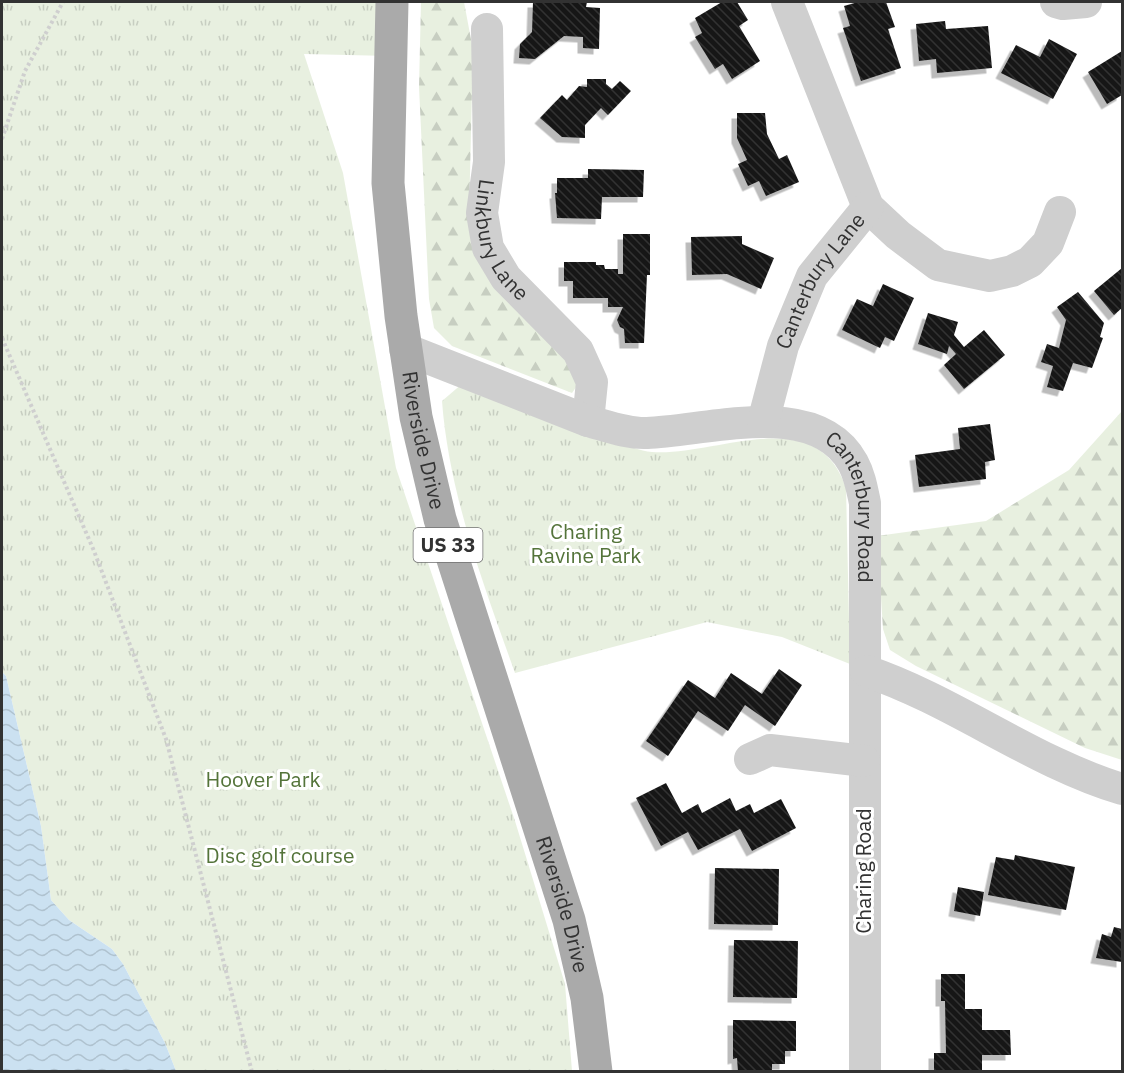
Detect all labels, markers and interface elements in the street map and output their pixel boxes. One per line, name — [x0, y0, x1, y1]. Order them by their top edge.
street label: Linkbury Lane — [469, 177, 535, 306]
street label: Canterbury Lane — [768, 206, 871, 353]
street label: Riverside Drive — [396, 369, 452, 512]
street label: Canterbury Road — [820, 424, 880, 583]
park label: Charing Ravine Park — [531, 517, 641, 569]
road number: US 33 — [414, 528, 482, 562]
park label: Hoover Park — [205, 765, 321, 793]
street label: Charing Road — [849, 808, 877, 934]
street label: Riverside Drive — [530, 832, 596, 975]
park label: Disc golf course — [206, 841, 354, 869]

